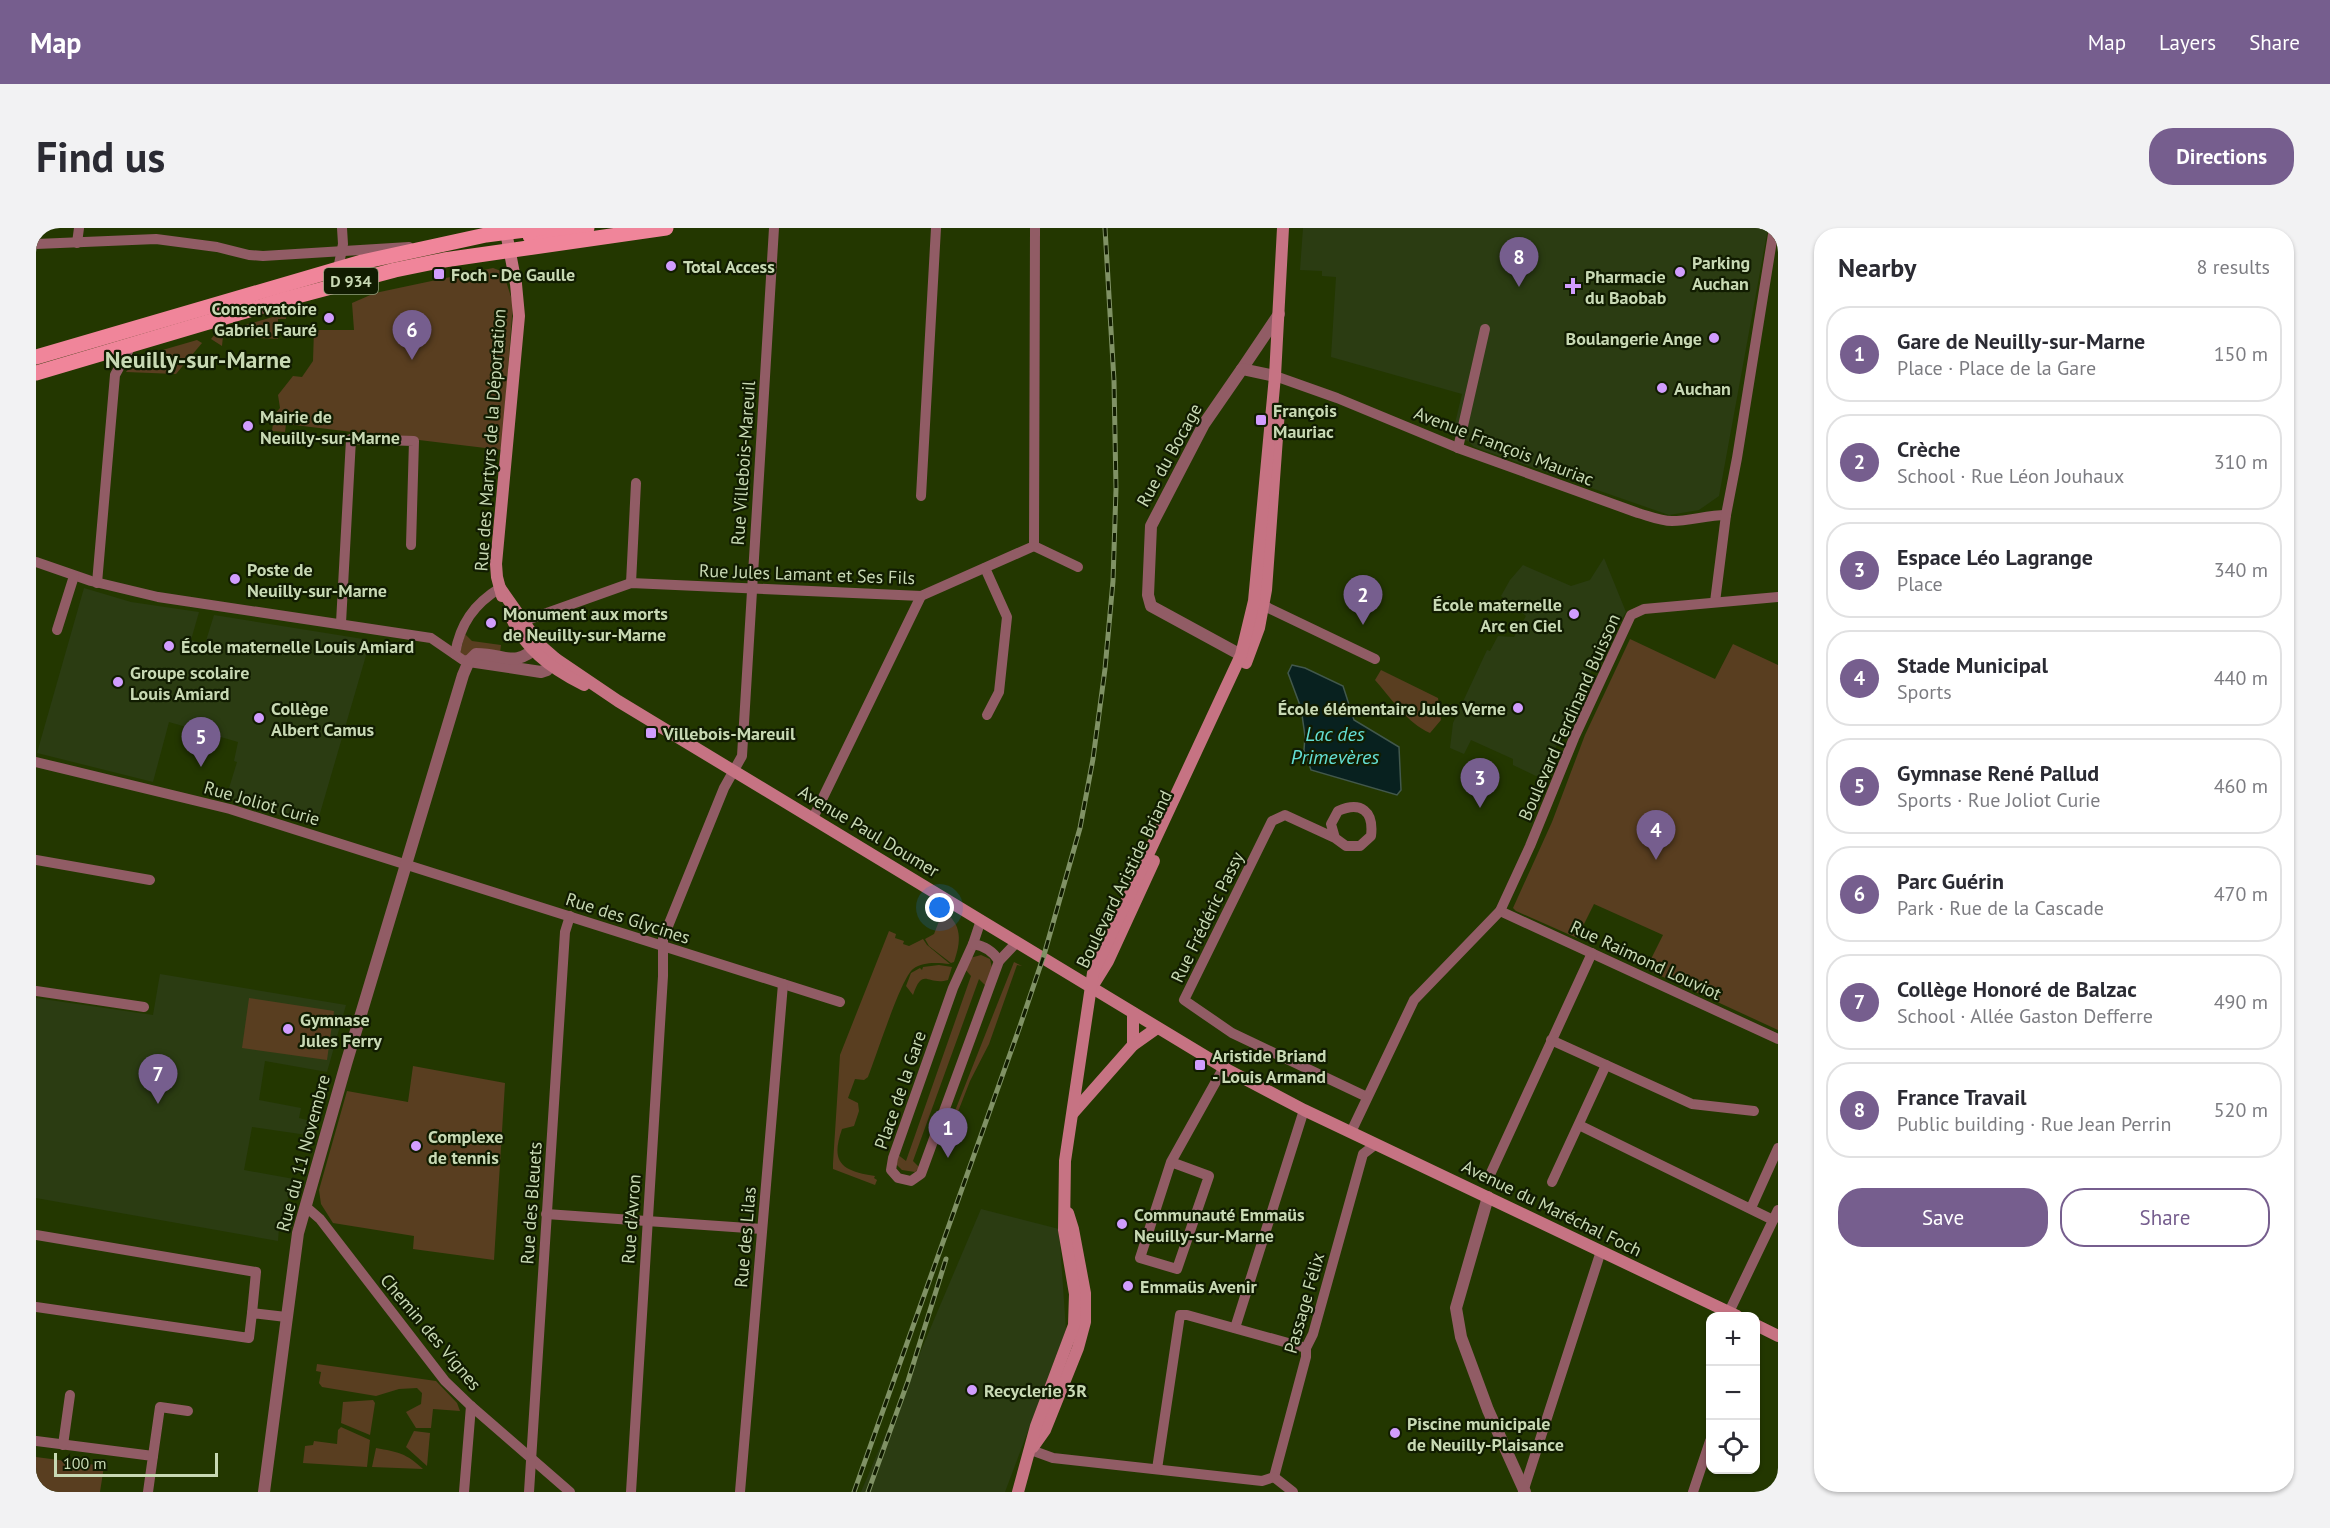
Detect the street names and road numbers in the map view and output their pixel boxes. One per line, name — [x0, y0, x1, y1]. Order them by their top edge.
road number: D 934 — [324, 268, 378, 294]
street label: Rue des Martyrs de la Déportation — [469, 308, 511, 572]
street label: Rue Villebois-Mareuil — [726, 379, 760, 546]
street label: Rue du Bocage — [1131, 399, 1207, 511]
street label: Avenue François Mauriac — [1411, 401, 1597, 491]
street label: Rue Jules Lamant et Ses Fils — [699, 559, 915, 589]
street label: Boulevard Ferdinand Buisson — [1513, 610, 1625, 824]
street label: Rue Joliot Curie — [201, 775, 323, 831]
street label: Avenue Paul Doumer — [794, 780, 944, 882]
street label: Boulevard Aristide Briand — [1071, 786, 1177, 972]
street label: Rue Frédéric Passy — [1165, 847, 1249, 986]
street label: Rue des Glycines — [563, 887, 693, 949]
street label: Rue Raimond Louviot — [1567, 915, 1725, 1005]
street label: Place de la Gare — [869, 1028, 931, 1152]
street label: Rue du 11 Novembre — [271, 1072, 335, 1234]
street label: Rue des Bleuets — [515, 1141, 547, 1265]
street label: Avenue du Maréchal Foch — [1458, 1154, 1646, 1262]
street label: Rue d'Avron — [616, 1173, 646, 1265]
street label: Rue des Lilas — [729, 1186, 761, 1288]
street label: Passage Félix — [1279, 1250, 1329, 1356]
street label: Chemin des Vignes — [375, 1269, 487, 1395]

